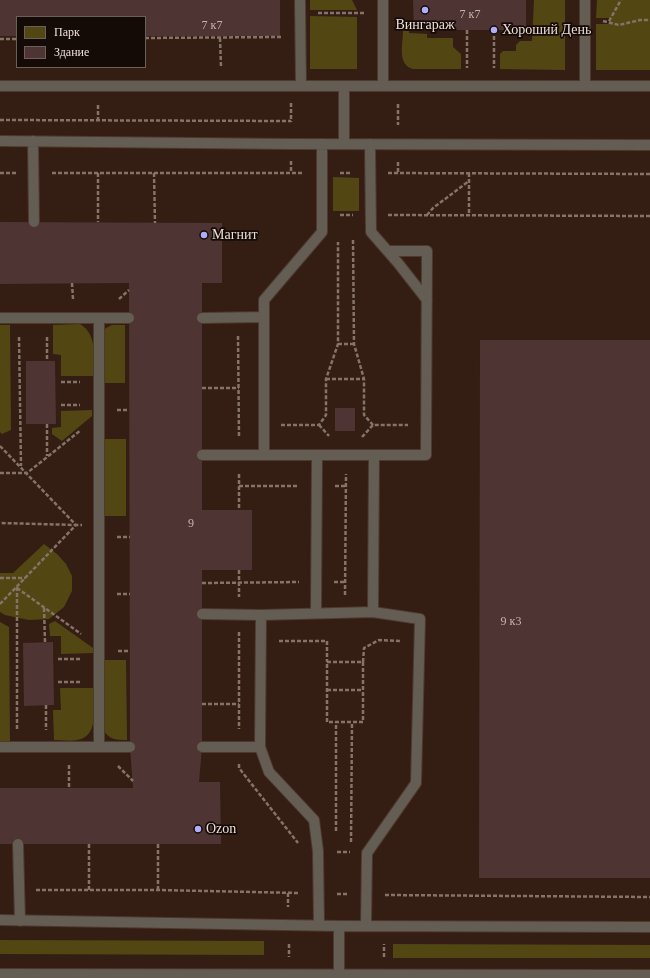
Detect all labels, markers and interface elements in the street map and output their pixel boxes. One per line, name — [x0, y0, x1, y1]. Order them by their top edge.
marker: Вингараж — [420, 5, 430, 15]
house number: 7 к7 — [460, 8, 480, 22]
legend — [16, 16, 146, 68]
place label: Вингараж — [395, 17, 455, 33]
house number: 7 к7 — [202, 19, 222, 33]
place label: Хороший День — [502, 22, 591, 38]
text: Парк — [54, 25, 80, 39]
marker: Хороший День — [489, 25, 499, 35]
text: Здание — [54, 45, 89, 59]
place label: Магнит — [212, 227, 258, 243]
marker: Магнит — [199, 230, 209, 240]
house number: 9 — [188, 517, 194, 531]
house number: 9 к3 — [501, 615, 521, 629]
place label: Ozon — [206, 821, 236, 837]
marker: Ozon — [193, 824, 203, 834]

